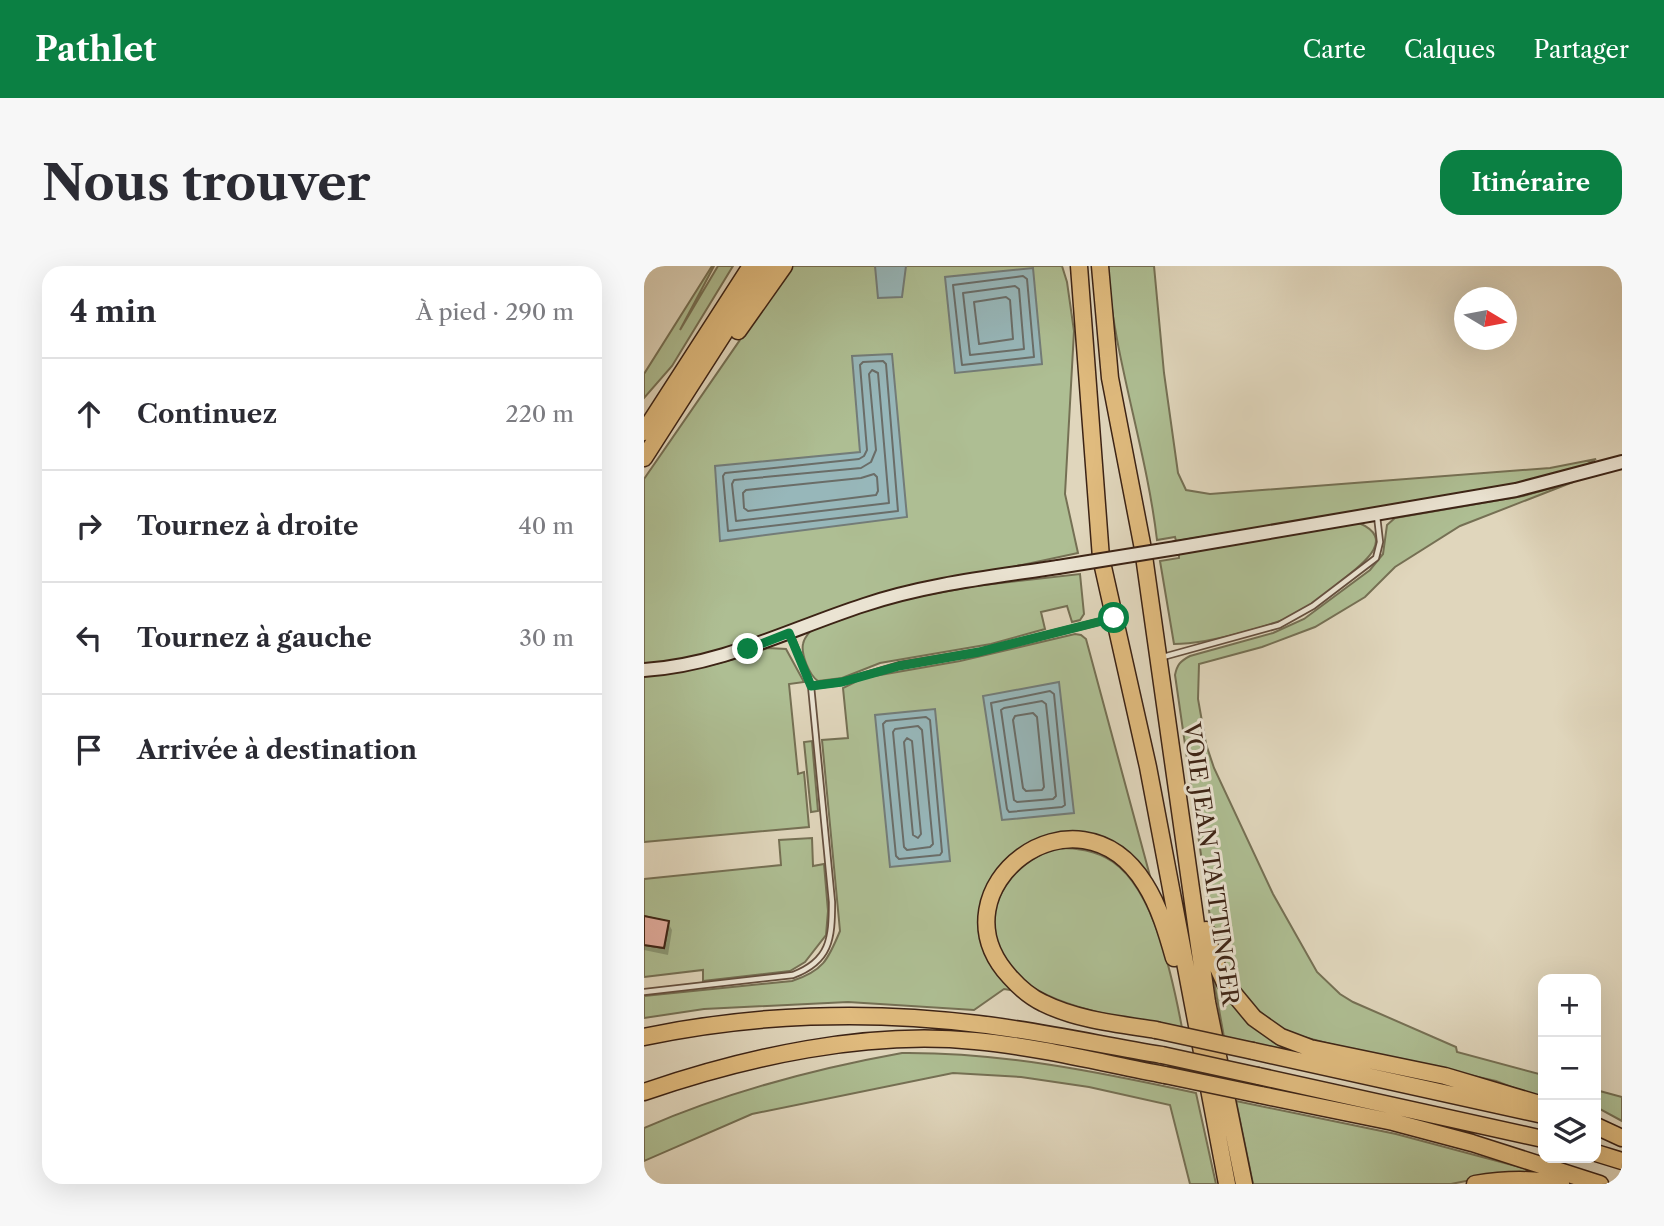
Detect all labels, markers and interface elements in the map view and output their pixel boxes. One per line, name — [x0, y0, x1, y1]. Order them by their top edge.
text: Pathlet — [35, 29, 157, 70]
text: Carte — [1303, 35, 1366, 64]
text: Calques — [1404, 35, 1495, 64]
text: Partager — [1533, 35, 1629, 64]
button: Itinéraire — [1440, 150, 1622, 215]
text: Nous trouver — [42, 152, 370, 213]
north arrow — [1454, 287, 1517, 350]
text: 4 min — [70, 293, 156, 330]
text: À pied · 290 m — [416, 298, 574, 326]
icon: ahead — [70, 395, 108, 433]
text: Continuez — [137, 398, 277, 430]
text: 220 m — [505, 400, 574, 428]
icon: right — [70, 507, 108, 545]
text: Tournez à droite — [137, 510, 359, 542]
text: 40 m — [519, 512, 574, 540]
route start — [1098, 602, 1129, 633]
icon: left — [70, 619, 108, 657]
text: Tournez à gauche — [137, 622, 372, 654]
text: 30 m — [519, 624, 574, 652]
route end — [732, 633, 763, 664]
street label: VOIE JEAN TAITTINGER — [1177, 720, 1245, 1009]
icon: arrive — [70, 731, 108, 769]
text: Arrivée à destination — [137, 734, 417, 766]
map controls — [1538, 974, 1601, 1163]
button: + — [1538, 974, 1601, 1037]
button: − — [1538, 1037, 1601, 1100]
button: layers — [1538, 1100, 1601, 1163]

